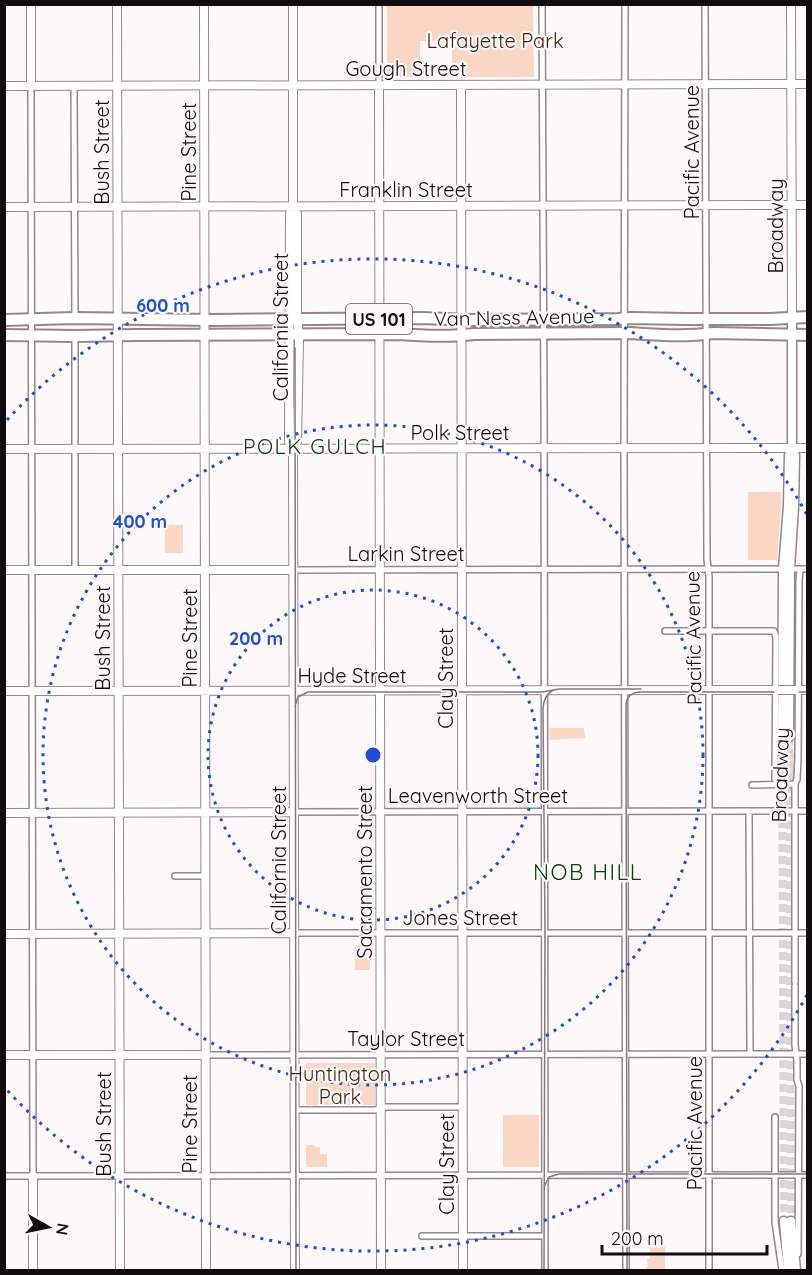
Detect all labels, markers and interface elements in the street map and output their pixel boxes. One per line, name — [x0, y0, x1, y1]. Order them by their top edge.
park label: Lafayette Park — [426, 28, 564, 53]
street label: Gough Street — [345, 56, 467, 81]
street label: Pacific Avenue — [679, 85, 704, 219]
street label: Bush Street — [89, 99, 114, 205]
street label: Pine Street — [176, 102, 201, 202]
street label: Franklin Street — [339, 177, 473, 202]
street label: Broadway — [763, 178, 788, 274]
street label: California Street — [268, 253, 293, 401]
text: 600 m — [136, 294, 190, 317]
street label: Van Ness Avenue — [433, 303, 595, 331]
road number: US 101 — [346, 304, 412, 334]
street label: Polk Street — [410, 420, 510, 445]
district label: POLK GULCH — [243, 433, 387, 459]
text: 400 m — [113, 510, 167, 533]
street label: Larkin Street — [347, 541, 465, 566]
street label: Pacific Avenue — [679, 571, 707, 705]
street label: Bush Street — [90, 585, 115, 691]
street label: Pine Street — [177, 588, 202, 688]
text: 200 m — [229, 627, 283, 650]
street label: Clay Street — [433, 627, 458, 729]
street label: Hyde Street — [297, 663, 407, 688]
street label: Broadway — [766, 727, 794, 823]
centre of rings — [363, 745, 383, 765]
street label: Leavenworth Street — [388, 783, 568, 808]
street label: Sacramento Street — [352, 785, 377, 959]
street label: California Street — [266, 786, 291, 934]
district label: NOB HILL — [533, 858, 643, 886]
street label: Jones Street — [402, 905, 518, 930]
street label: Taylor Street — [347, 1026, 465, 1051]
street label: Pacific Avenue — [682, 1056, 707, 1190]
park label: Huntington Park — [289, 1061, 391, 1109]
street label: Bush Street — [91, 1071, 116, 1177]
street label: Pine Street — [177, 1074, 202, 1174]
street label: Clay Street — [434, 1113, 459, 1215]
north arrow — [18, 1197, 78, 1257]
scale bar — [602, 1218, 767, 1256]
text: N — [52, 1222, 74, 1237]
text: 200 m — [611, 1227, 664, 1250]

